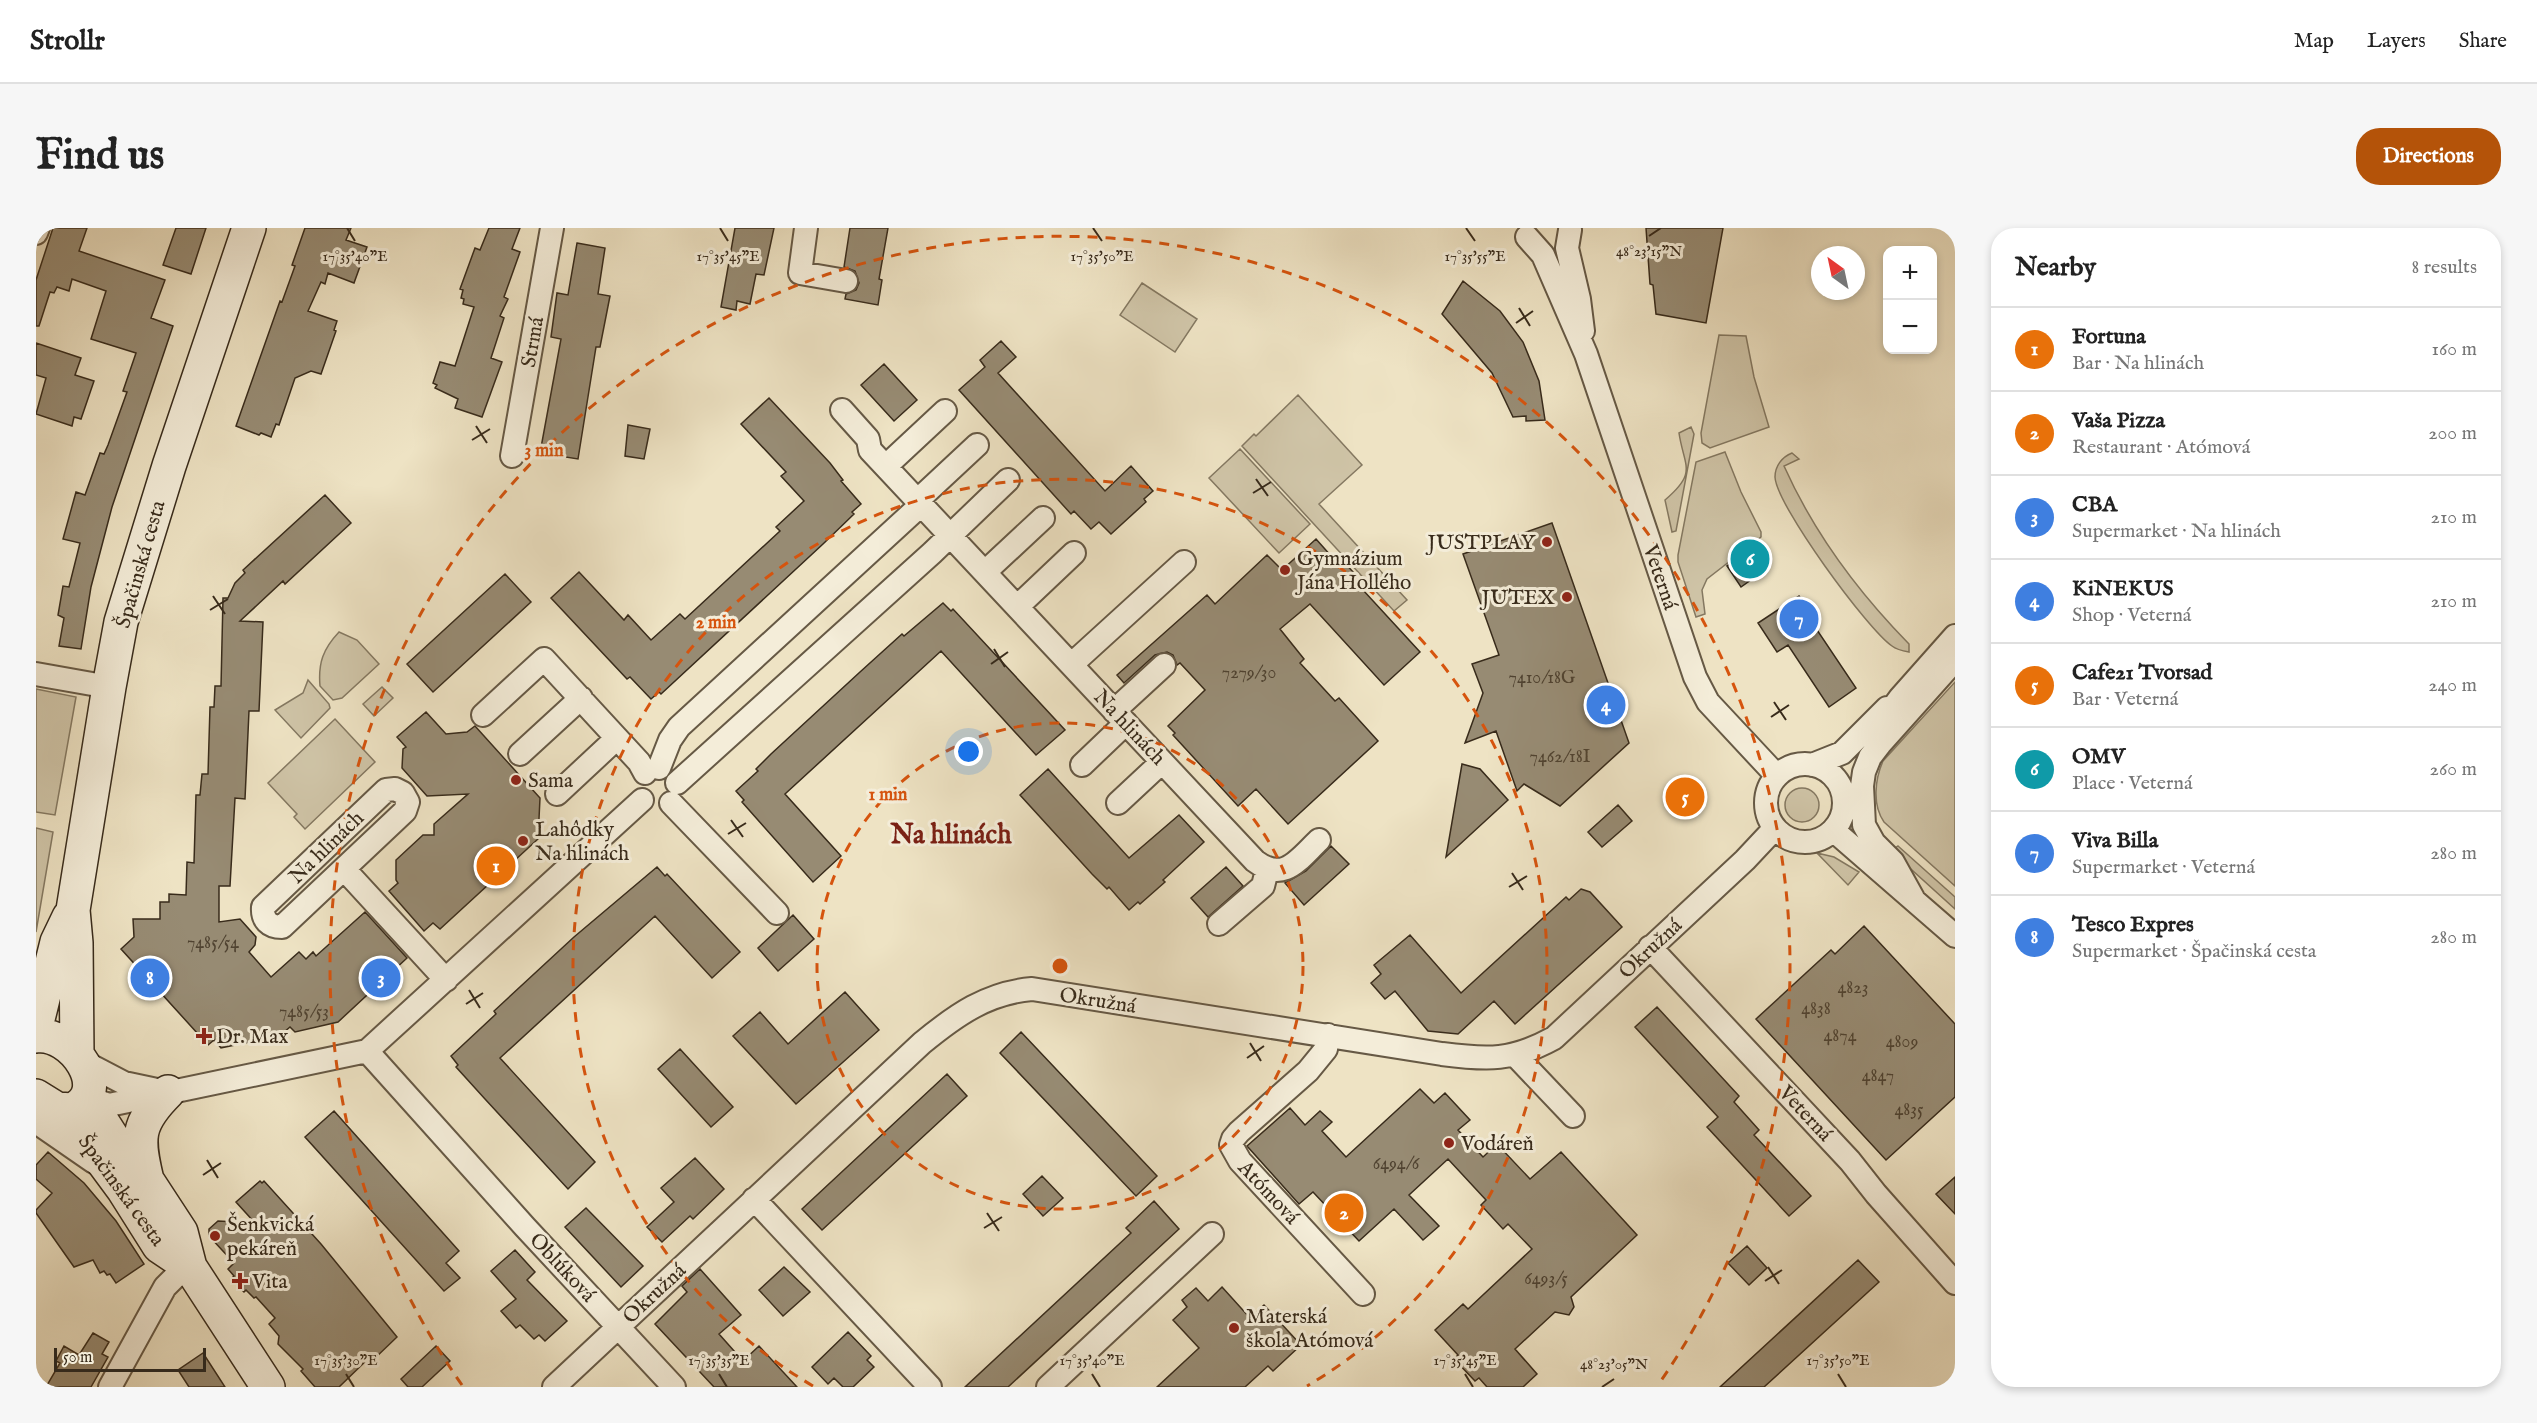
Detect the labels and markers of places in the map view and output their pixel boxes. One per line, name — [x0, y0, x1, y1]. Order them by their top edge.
place label: JUSTPLAY — [1425, 530, 1537, 557]
marker: JUSTPLAY — [1540, 535, 1554, 549]
pin: 6 — [1730, 536, 1770, 582]
place label: Gymnázium Jána Hollého — [1295, 546, 1411, 597]
marker: Gymnázium Jána Hollého — [1278, 563, 1292, 577]
place label: JUTEX — [1480, 585, 1555, 612]
marker: JUTEX — [1560, 590, 1574, 604]
pin: 7 — [1780, 596, 1818, 642]
pin: 4 — [1586, 682, 1626, 728]
place label: Sama — [528, 768, 574, 795]
marker: Sama — [509, 773, 523, 787]
pin: 5 — [1666, 774, 1704, 820]
place label: Lahôdky Na hlinách — [535, 817, 629, 868]
marker: Lahôdky Na hlinách — [516, 834, 530, 848]
pin: 1 — [476, 844, 516, 888]
pin: 8 — [130, 956, 170, 1000]
pin: 3 — [362, 956, 400, 1000]
centre of rings — [1050, 956, 1070, 976]
place label: Dr. Max — [216, 1024, 288, 1051]
marker: Dr. Max — [197, 1029, 211, 1043]
place label: Vodáreň — [1460, 1131, 1534, 1158]
marker: Vodáreň — [1442, 1136, 1456, 1150]
pin: 2 — [1324, 1190, 1364, 1236]
place label: Šenkvická pekáreň — [227, 1211, 315, 1263]
marker: Šenkvická pekáreň — [208, 1229, 222, 1243]
place label: Vita — [251, 1269, 288, 1296]
marker: Vita — [233, 1274, 247, 1288]
place label: Materská škola Atómová — [1246, 1304, 1374, 1355]
marker: Materská škola Atómová — [1227, 1321, 1241, 1335]

